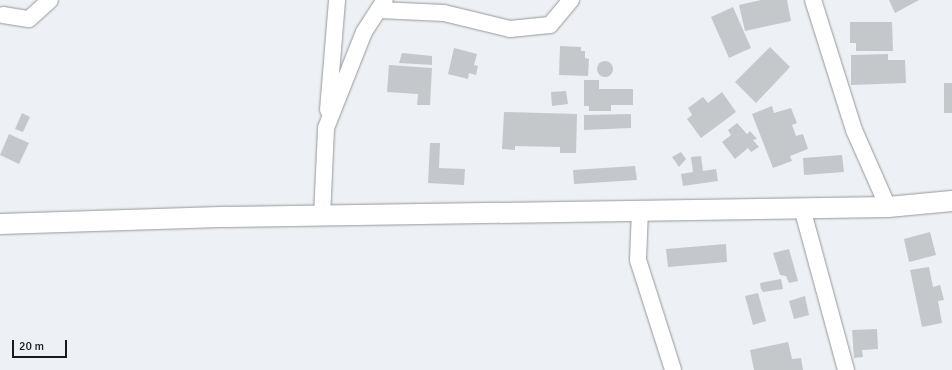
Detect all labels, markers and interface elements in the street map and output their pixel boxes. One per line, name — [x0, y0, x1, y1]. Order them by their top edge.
scale bar — [14, 332, 69, 358]
text: 20 m — [19, 339, 44, 354]

